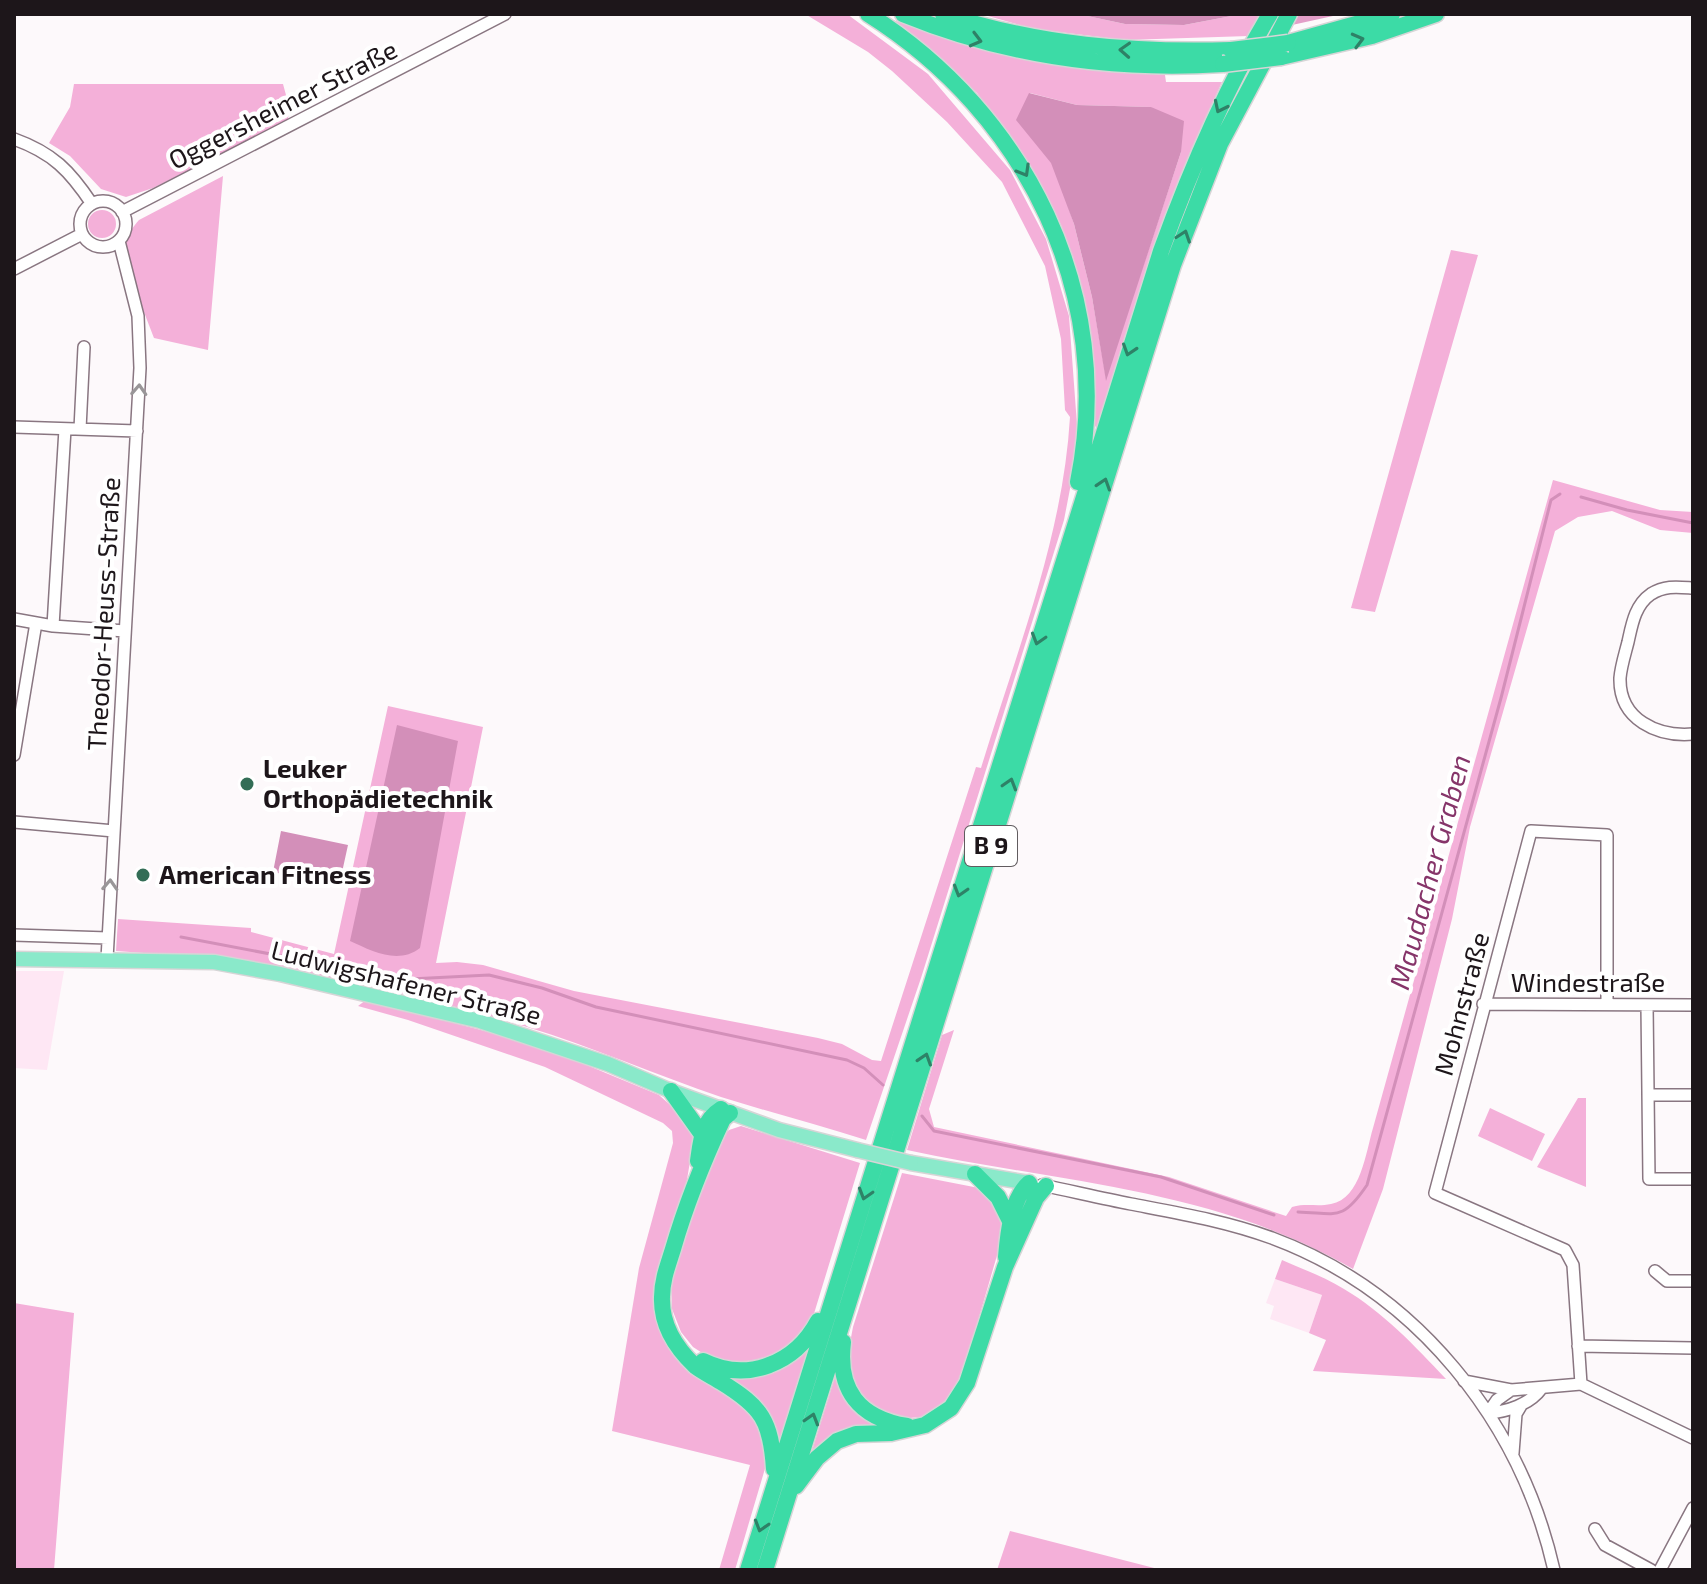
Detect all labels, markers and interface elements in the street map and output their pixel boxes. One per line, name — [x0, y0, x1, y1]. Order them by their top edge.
one-way arrow — [969, 30, 983, 47]
street label: Oggersheimer Straße — [163, 33, 402, 175]
one-way arrow — [1350, 33, 1364, 50]
one-way arrow — [1118, 42, 1131, 59]
one-way arrow — [1213, 99, 1229, 113]
one-way arrow — [1014, 162, 1030, 177]
one-way arrow — [1174, 230, 1190, 244]
one-way arrow — [1123, 343, 1139, 357]
one-way arrow — [130, 383, 147, 396]
street label: Theodor-Heuss-Straße — [80, 476, 125, 752]
one-way arrow — [1095, 477, 1111, 491]
one-way arrow — [1031, 632, 1047, 646]
water label: Maudacher Graben — [1381, 751, 1477, 993]
place label: Leuker Orthopädietechnik — [263, 752, 493, 813]
marker: Leuker Orthopädietechnik — [238, 775, 256, 793]
one-way arrow — [1000, 777, 1016, 791]
road number: B 9 — [965, 826, 1017, 866]
place label: American Fitness — [159, 858, 371, 889]
marker: American Fitness — [134, 866, 152, 884]
one-way arrow — [102, 878, 119, 891]
one-way arrow — [953, 883, 969, 897]
street label: Mohnstraße — [1427, 929, 1495, 1079]
street label: Ludwigshafener Straße — [268, 933, 544, 1030]
street label: Windestraße — [1511, 966, 1665, 997]
one-way arrow — [915, 1053, 931, 1067]
one-way arrow — [858, 1187, 874, 1201]
one-way arrow — [803, 1412, 819, 1426]
one-way arrow — [754, 1519, 770, 1533]

